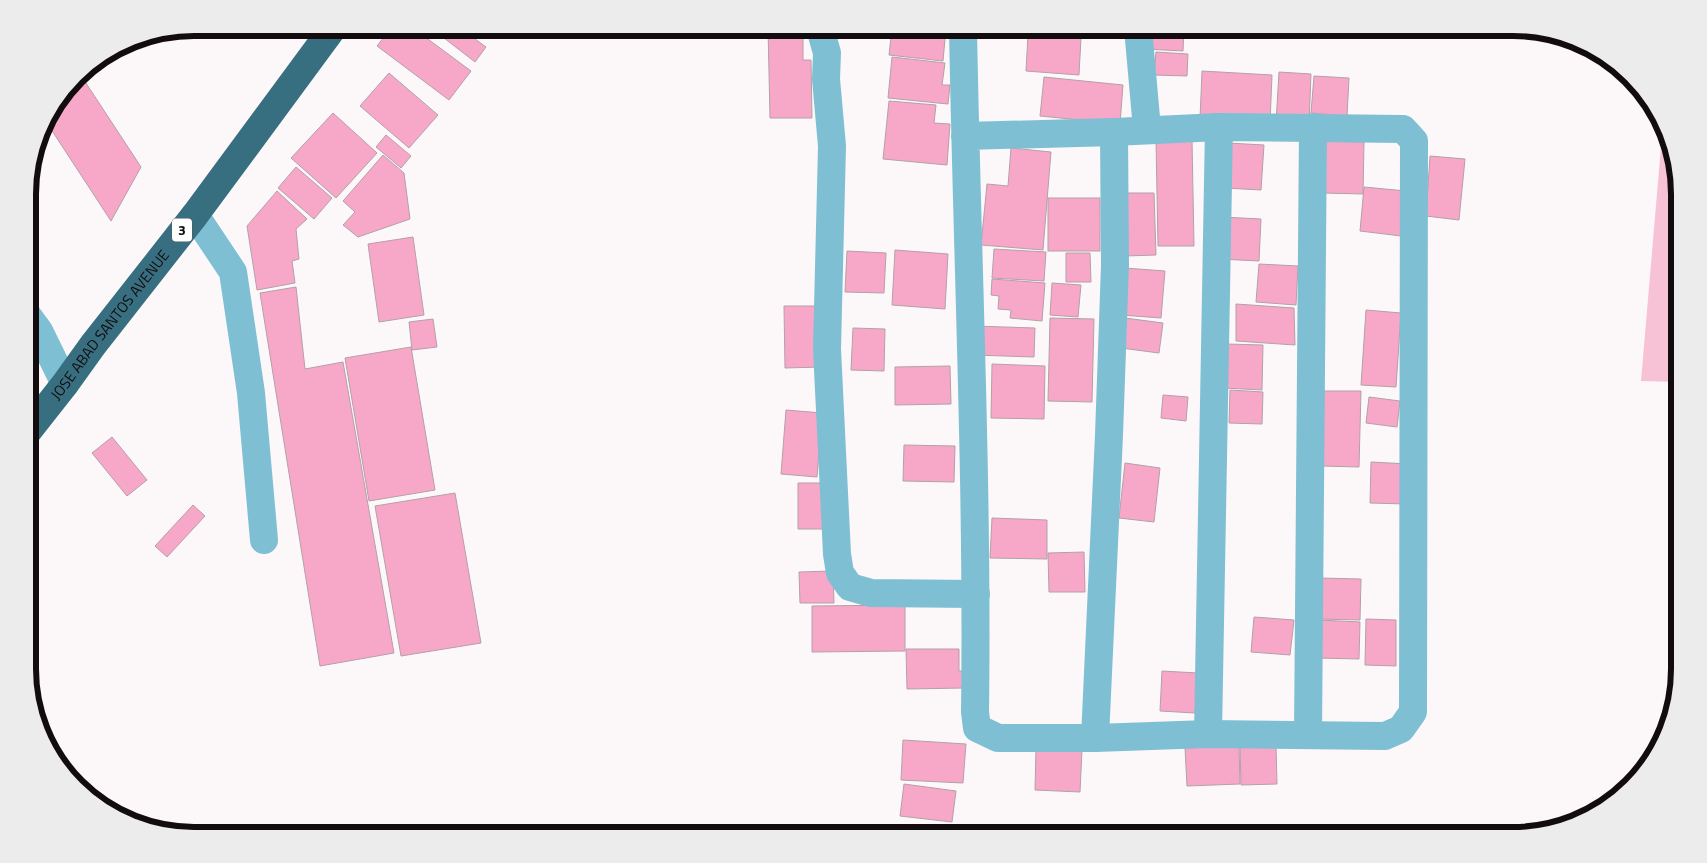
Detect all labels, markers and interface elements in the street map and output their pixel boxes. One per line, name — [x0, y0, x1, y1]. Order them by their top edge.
road number: 3 — [172, 218, 192, 242]
street label: JOSE ABAD SANTOS AVENUE — [45, 245, 175, 405]

